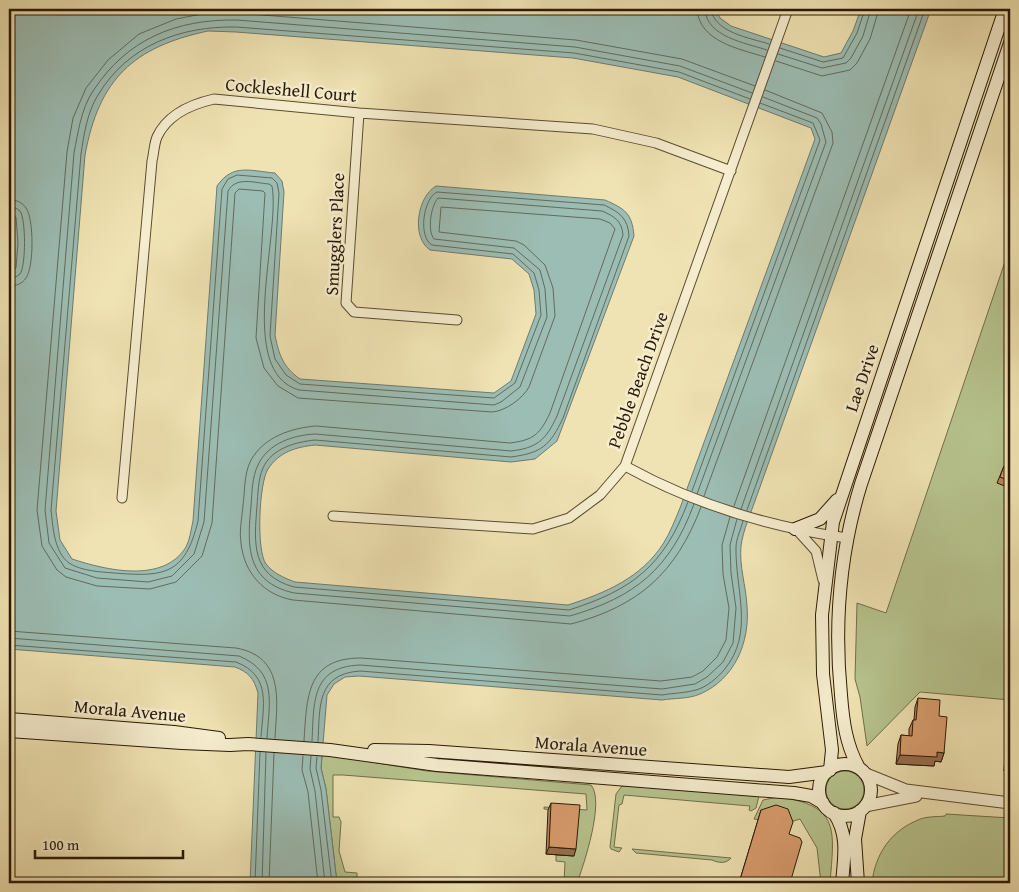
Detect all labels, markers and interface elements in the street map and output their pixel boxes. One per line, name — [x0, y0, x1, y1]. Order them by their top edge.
street label: Cockleshell Court — [224, 70, 358, 109]
street label: Smugglers Place — [318, 172, 351, 296]
street label: Pebble Beach Drive — [600, 308, 675, 452]
street label: Lae Drive — [837, 340, 886, 415]
street label: Morala Avenue — [73, 692, 187, 729]
street label: Morala Avenue — [534, 728, 648, 763]
scale bar — [35, 827, 182, 859]
text: 100 m — [42, 834, 80, 855]

